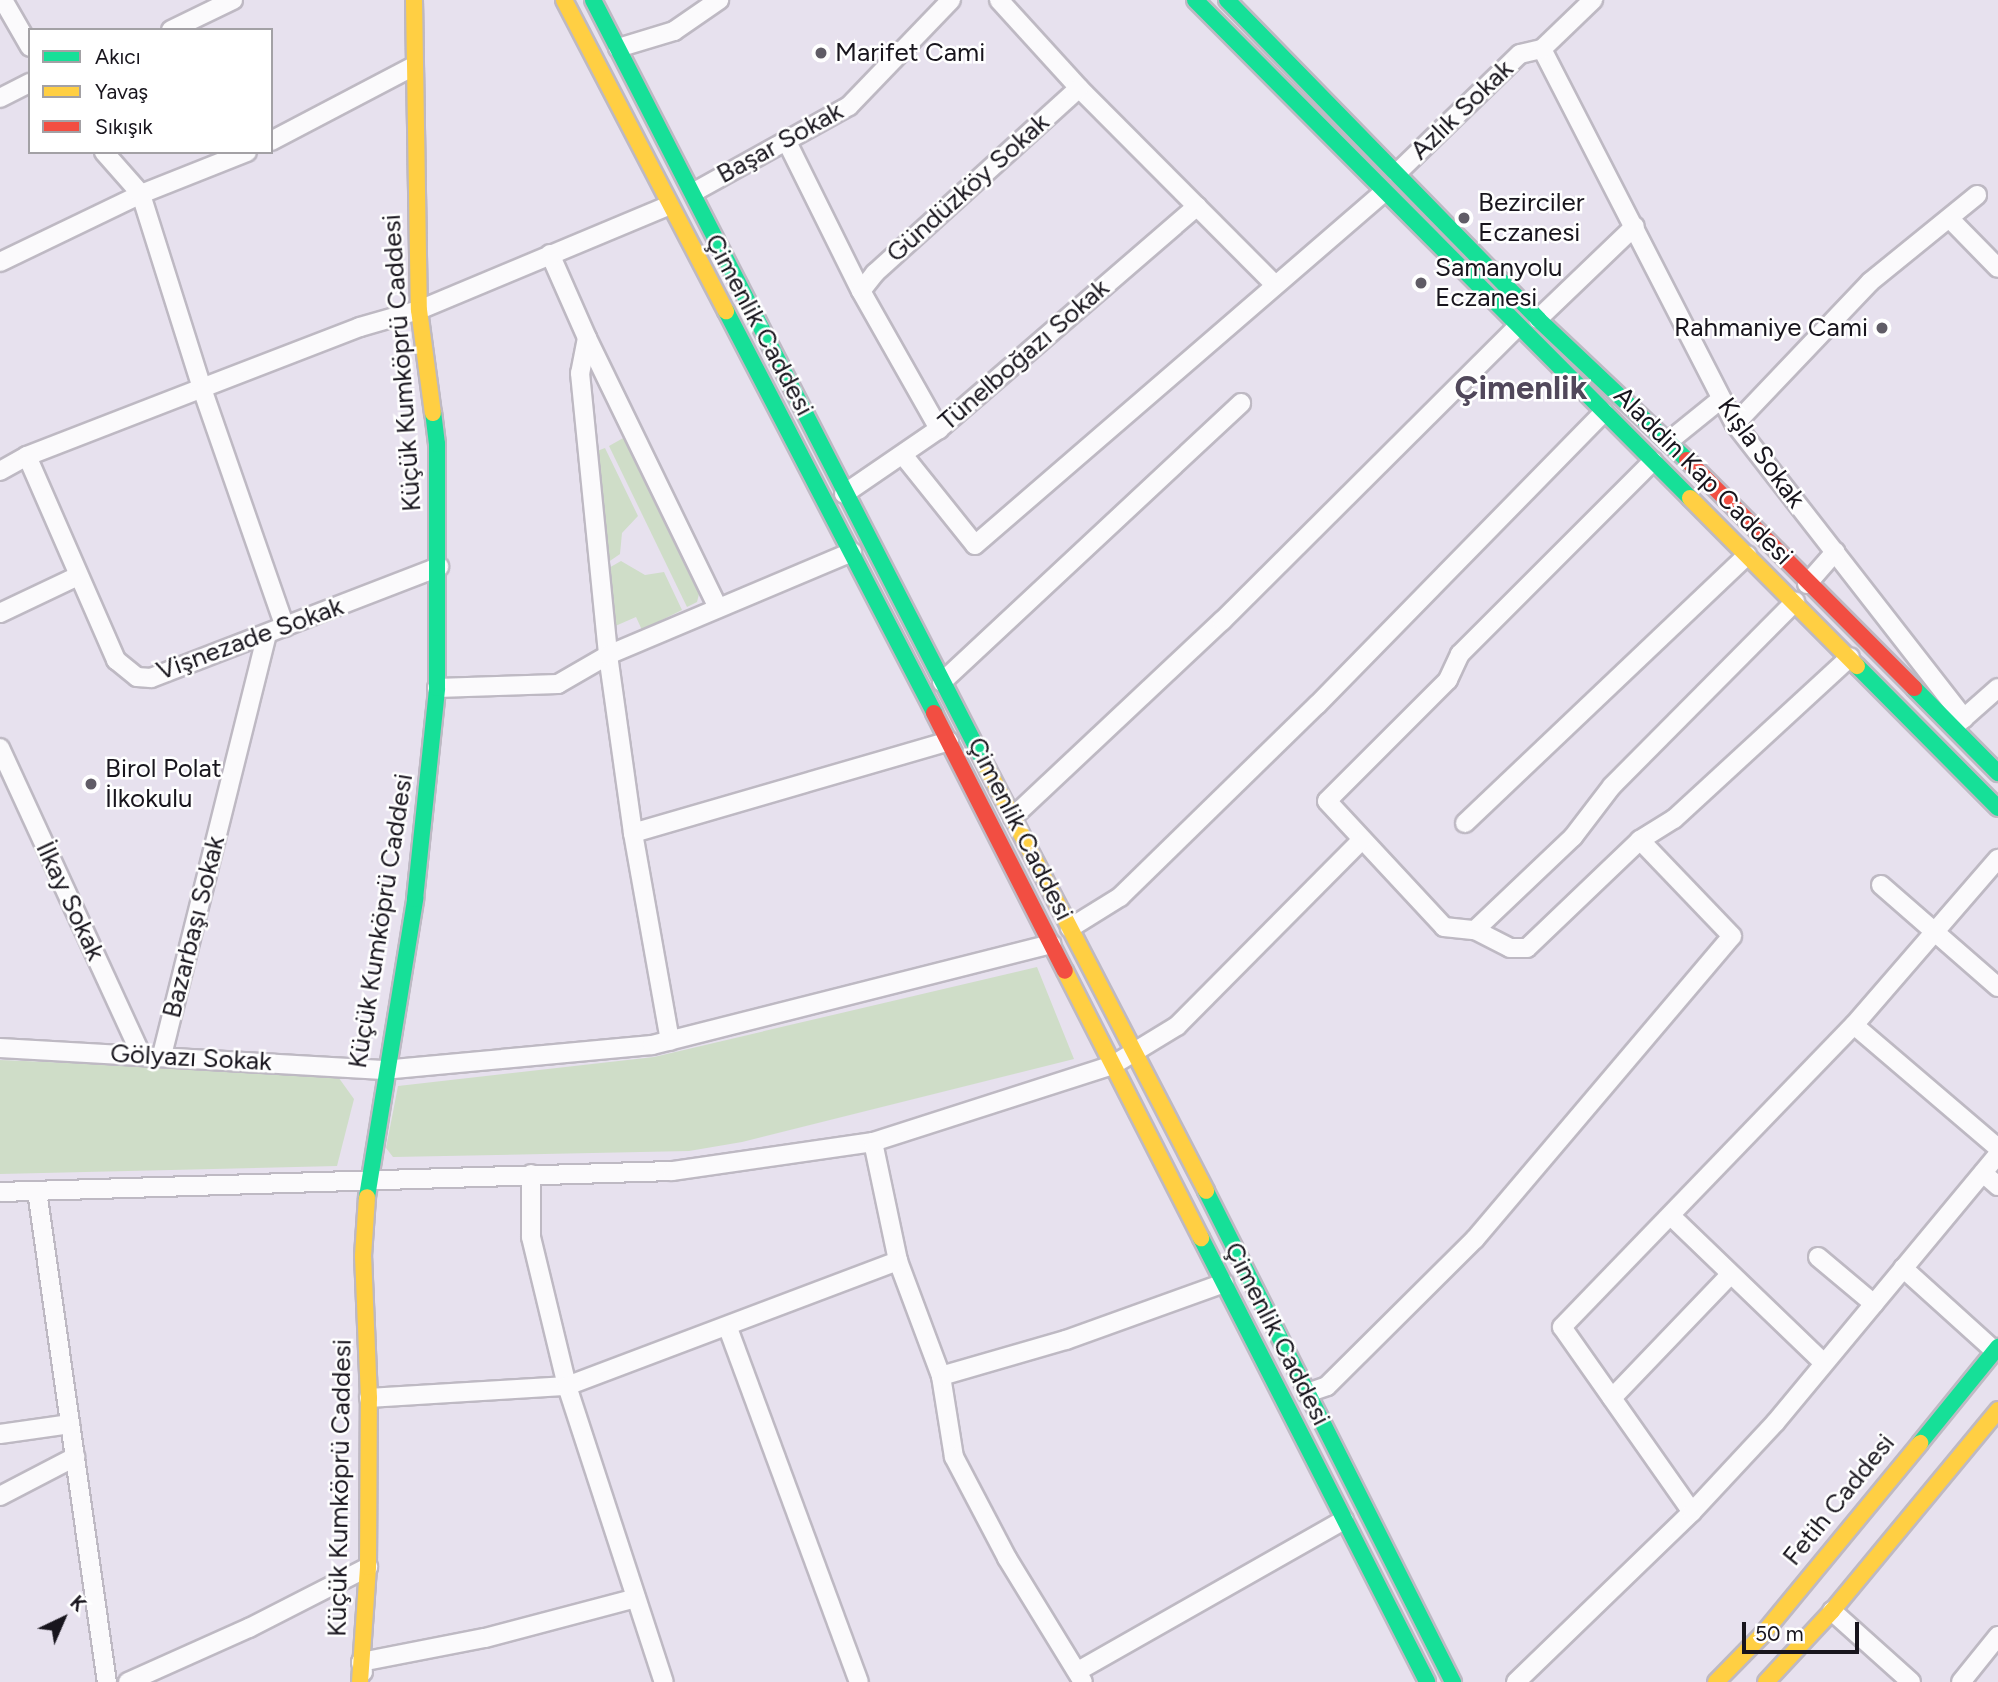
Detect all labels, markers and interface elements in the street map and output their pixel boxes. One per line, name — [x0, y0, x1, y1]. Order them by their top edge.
legend — [28, 28, 273, 154]
place label: Marifet Cami — [835, 37, 985, 69]
text: Akıcı — [95, 44, 141, 69]
marker: Marifet Cami — [813, 45, 829, 61]
street label: Azlık Sokak — [1404, 53, 1520, 167]
text: Yavaş — [95, 79, 148, 104]
street label: Başar Sokak — [712, 96, 848, 190]
street label: Gündüzköy Sokak — [880, 107, 1056, 269]
text: Sıkışık — [95, 114, 153, 139]
place label: Bezirciler Eczanesi — [1478, 187, 1584, 248]
marker: Bezirciler Eczanesi — [1456, 210, 1472, 226]
street label: Küçük Kumköprü Caddesi — [376, 213, 428, 513]
street label: Çimenlik Caddesi — [698, 229, 820, 421]
place label: Samanyolu Eczanesi — [1435, 252, 1563, 314]
street label: Tünelboğazı Sokak — [932, 273, 1116, 437]
marker: Samanyolu Eczanesi — [1413, 275, 1429, 291]
place label: Rahmaniye Cami — [1674, 312, 1868, 344]
marker: Rahmaniye Cami — [1874, 320, 1890, 336]
district label: Çimenlik — [1455, 368, 1587, 408]
street label: Aladdin Kap Caddesi — [1607, 380, 1799, 572]
street label: Kışla Sokak — [1711, 392, 1811, 514]
street label: Vişnezade Sokak — [153, 591, 347, 687]
street label: Çimenlik Caddesi — [960, 732, 1080, 926]
place label: Birol Polat İlkokulu — [105, 753, 222, 814]
street label: Küçük Kumköprü Caddesi — [342, 772, 420, 1070]
marker: Birol Polat İlkokulu — [83, 776, 99, 792]
street label: Bazarbaşı Sokak — [156, 833, 232, 1021]
street label: İlkay Sokak — [29, 837, 111, 965]
street label: Gölyazı Sokak — [109, 1038, 273, 1078]
street label: Çimenlik Caddesi — [1217, 1237, 1337, 1431]
street label: Küçük Kumköprü Caddesi — [322, 1339, 358, 1637]
street label: Fetih Caddesi — [1777, 1428, 1901, 1572]
north arrow — [28, 1584, 98, 1654]
text: K — [65, 1591, 90, 1616]
scale bar — [1746, 1608, 1863, 1652]
text: 50 m — [1755, 1621, 1804, 1646]

